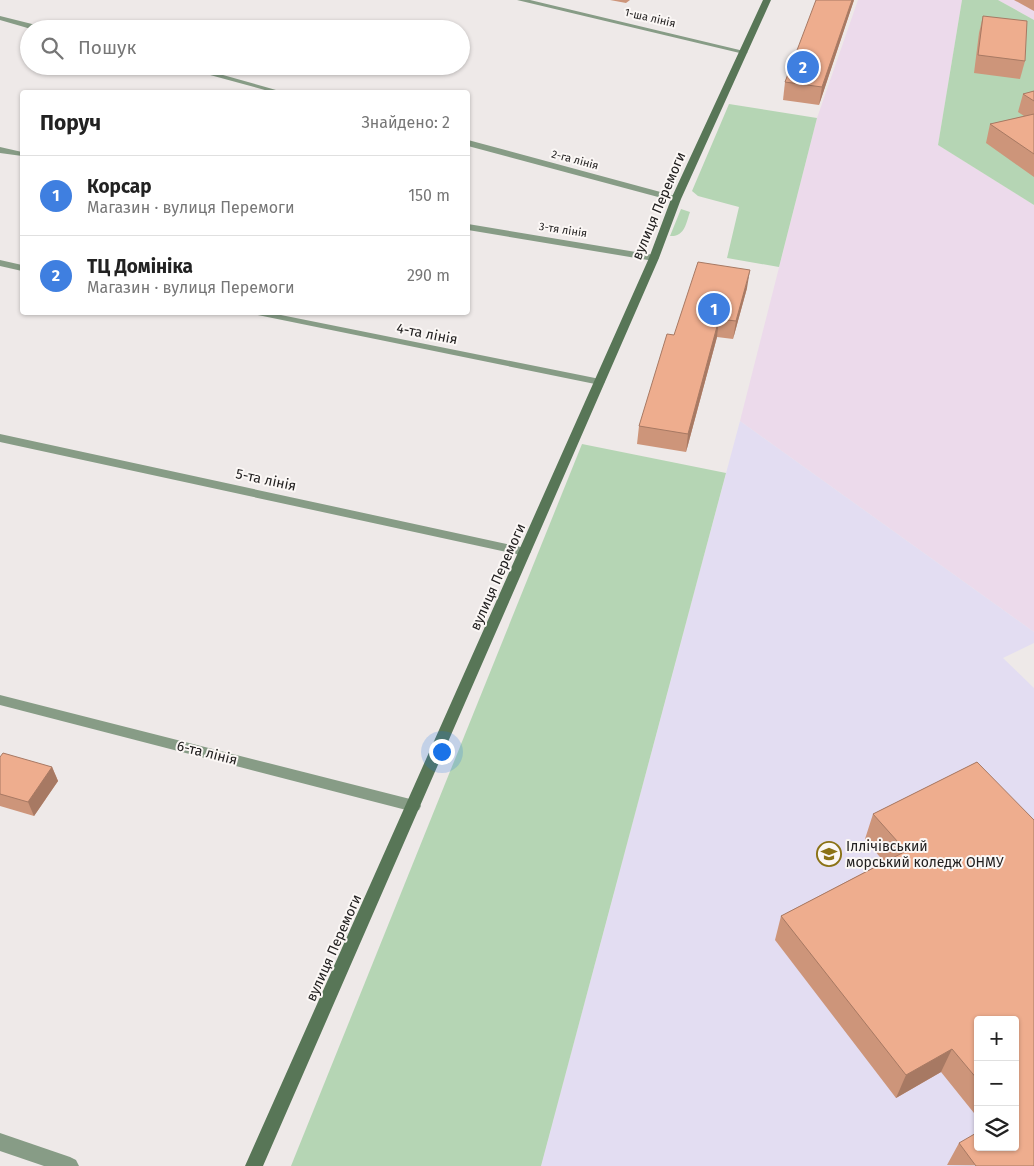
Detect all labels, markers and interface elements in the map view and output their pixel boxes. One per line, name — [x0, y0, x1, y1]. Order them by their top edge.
street label: 1-ша лінія — [623, 6, 677, 30]
search box — [20, 20, 470, 75]
icon: search — [38, 34, 66, 62]
text: Пошук — [78, 36, 136, 59]
pin: 2 — [787, 48, 819, 86]
text: Поруч — [40, 110, 101, 136]
text: Знайдено: 2 — [361, 113, 450, 132]
street label: 2-га лінія — [550, 147, 600, 173]
street label: вулиця Перемоги — [629, 150, 689, 262]
text: Корсар — [87, 175, 152, 198]
text: 1 — [52, 186, 60, 205]
text: 150 m — [408, 186, 450, 205]
text: Магазин · вулиця Перемоги — [87, 198, 295, 217]
street label: 3-тя лінія — [538, 220, 588, 240]
text: ТЦ Домініка — [87, 255, 193, 278]
text: 2 — [52, 266, 60, 285]
text: 290 m — [407, 266, 450, 285]
text: Магазин · вулиця Перемоги — [87, 278, 295, 297]
pin: 1 — [698, 290, 730, 328]
street label: 4-та лінія — [395, 320, 459, 348]
street label: 5-та лінія — [234, 465, 298, 495]
street label: вулиця Перемоги — [467, 521, 529, 633]
street label: 6-та лінія — [175, 737, 239, 769]
your location — [429, 739, 455, 765]
place label: Іллічівський морський коледж ОНМУ — [846, 838, 1004, 871]
school or university icon: Іллічівський морський коледж ОНМУ — [816, 841, 842, 867]
street label: вулиця Перемоги — [303, 892, 365, 1004]
map controls — [974, 1016, 1019, 1151]
button: + — [974, 1016, 1019, 1061]
button: − — [974, 1061, 1019, 1106]
button: layers — [974, 1106, 1019, 1151]

